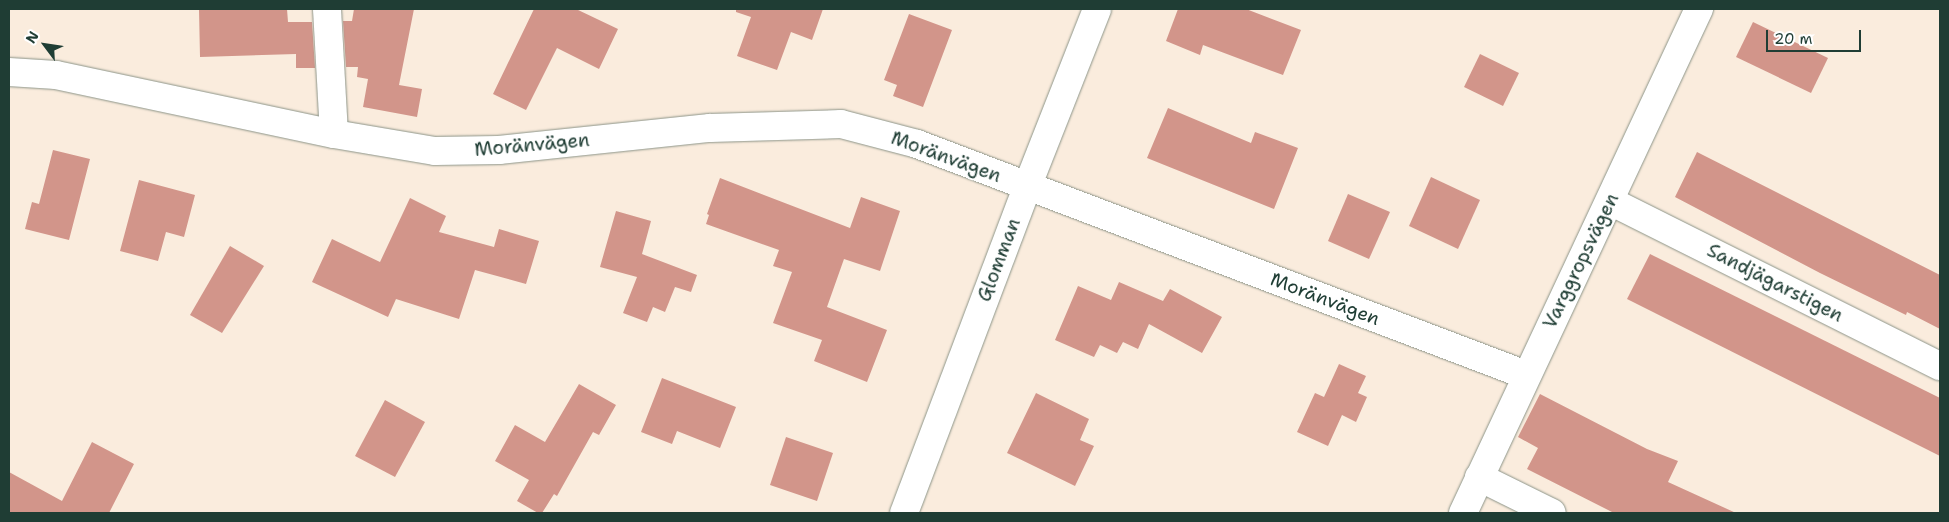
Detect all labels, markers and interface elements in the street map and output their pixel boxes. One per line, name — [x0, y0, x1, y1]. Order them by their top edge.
north arrow — [20, 20, 70, 70]
scale bar — [1769, 20, 1864, 52]
text: N — [22, 28, 43, 47]
text: 20 m — [1774, 29, 1813, 49]
street label: Moränvägen — [888, 127, 1004, 187]
street label: Moränvägen — [473, 129, 591, 161]
street label: Varggropsvägen — [1538, 190, 1624, 332]
street label: Glomman — [973, 215, 1025, 305]
street label: Sandjägarstigen — [1703, 239, 1847, 327]
street label: Moränvägen — [1267, 268, 1383, 330]

